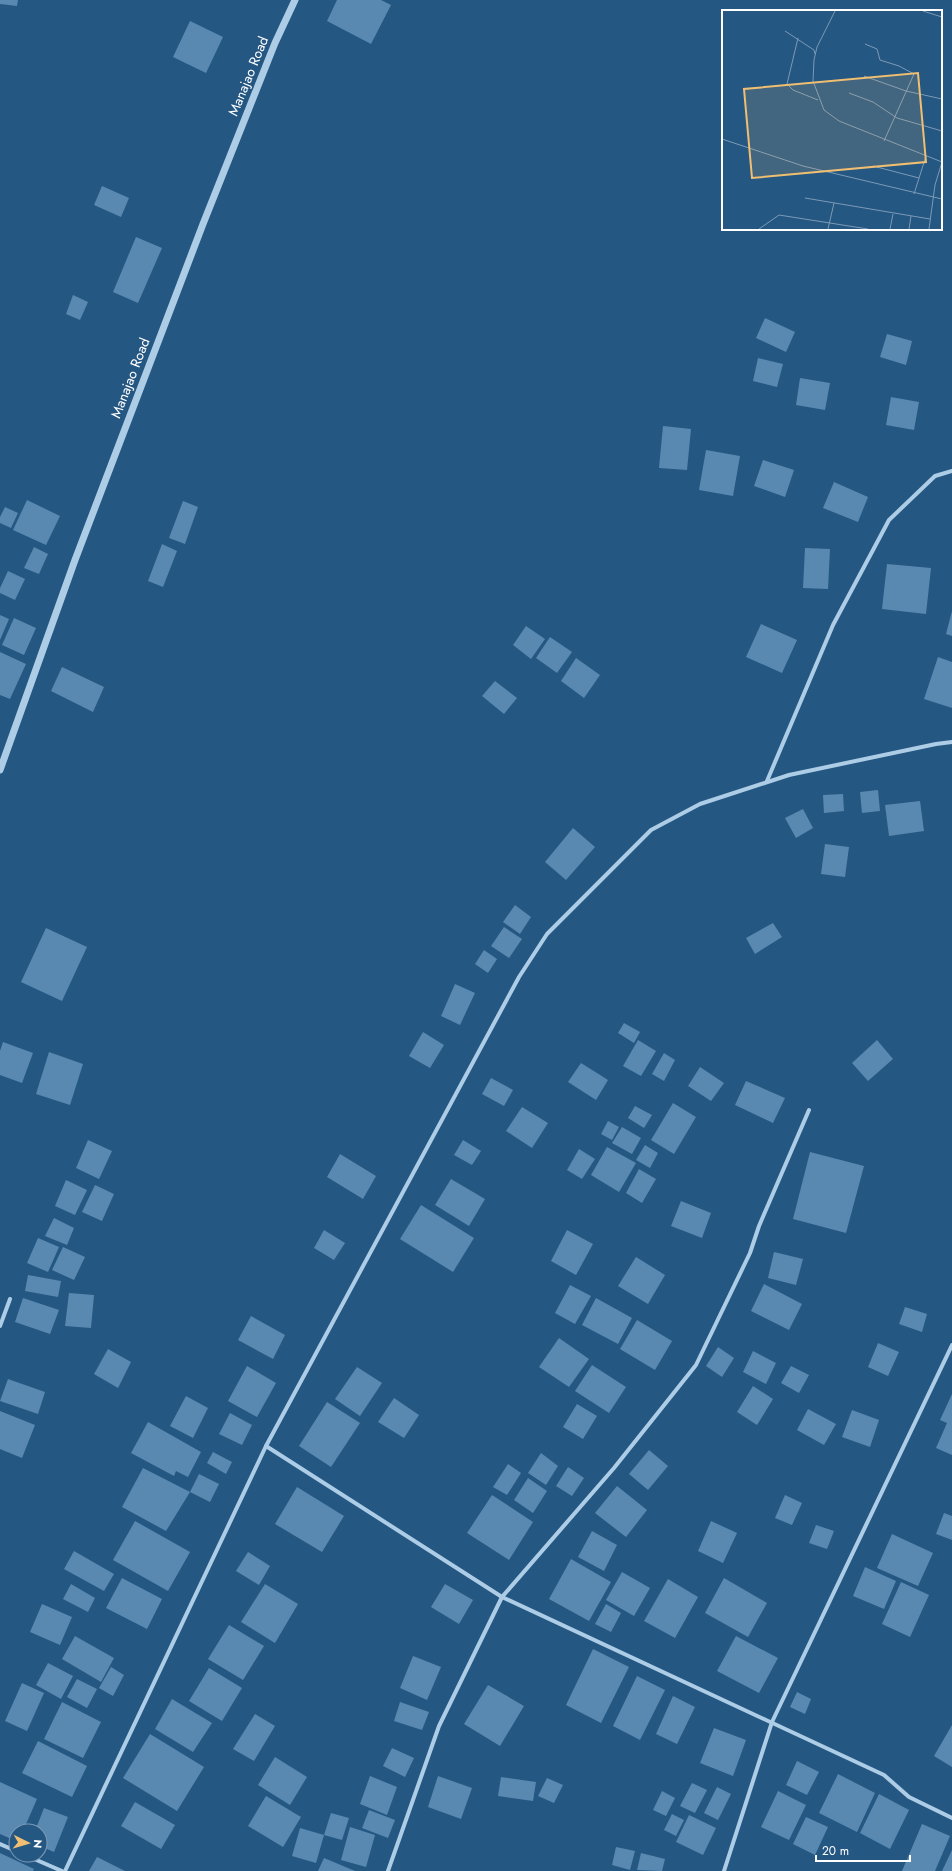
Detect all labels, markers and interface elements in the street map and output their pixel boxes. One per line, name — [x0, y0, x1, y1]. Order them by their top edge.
inset map — [722, 10, 942, 230]
street label: Manajao Road — [223, 33, 273, 119]
street label: Manajao Road — [106, 335, 154, 421]
north arrow — [8, 1823, 48, 1863]
scale bar — [816, 1837, 910, 1863]
text: N — [30, 1839, 46, 1849]
text: 20 m — [822, 1842, 849, 1860]

